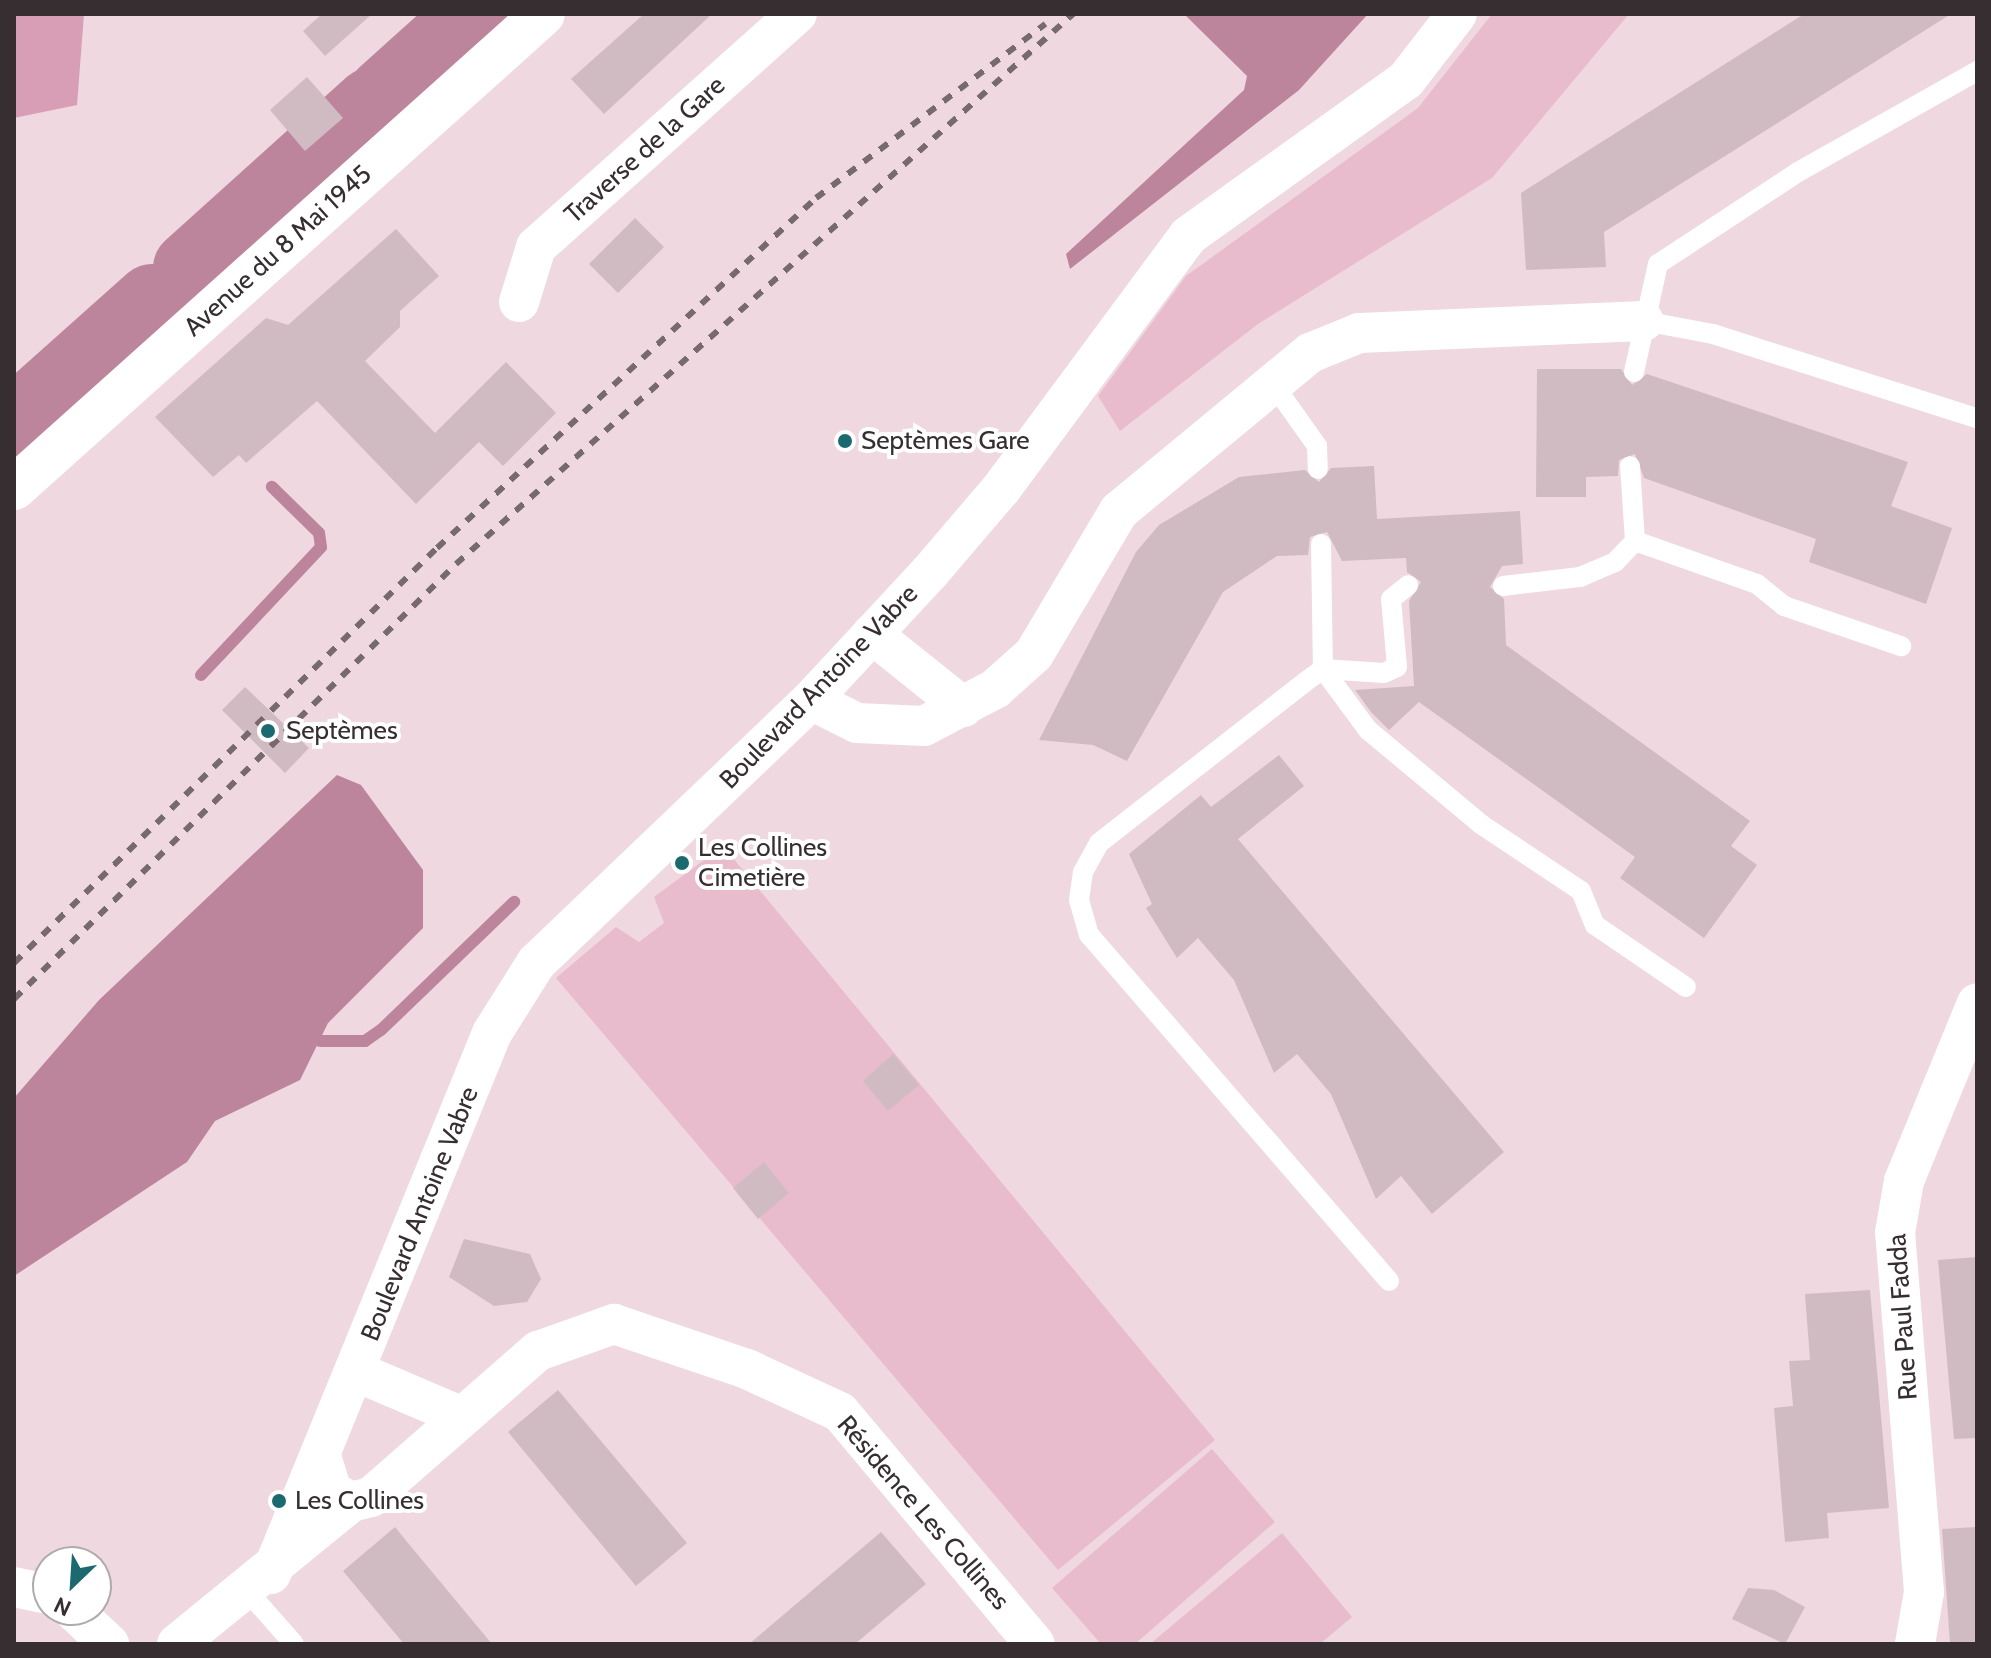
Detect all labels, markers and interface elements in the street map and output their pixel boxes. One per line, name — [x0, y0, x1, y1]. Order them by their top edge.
street label: Traverse de la Gare — [558, 70, 732, 230]
street label: Avenue du 8 Mai 1945 — [178, 159, 378, 343]
place label: Septèmes Gare — [861, 425, 1030, 457]
marker: Septèmes Gare — [836, 432, 854, 450]
street label: Boulevard Antoine Vabre — [714, 579, 924, 795]
place label: Septèmes — [286, 715, 398, 747]
marker: Septèmes — [257, 720, 279, 742]
place label: Les Collines Cimetière — [698, 832, 827, 894]
marker: Les Collines Cimetière — [673, 854, 691, 872]
street label: Boulevard Antoine Vabre — [355, 1082, 485, 1346]
street label: Rue Paul Fadda — [1882, 1233, 1924, 1401]
street label: Résidence Les Collines — [830, 1410, 1016, 1616]
place label: Les Collines — [295, 1485, 424, 1517]
marker: Les Collines — [270, 1492, 288, 1510]
north arrow — [32, 1546, 112, 1626]
text: N — [50, 1591, 75, 1622]

